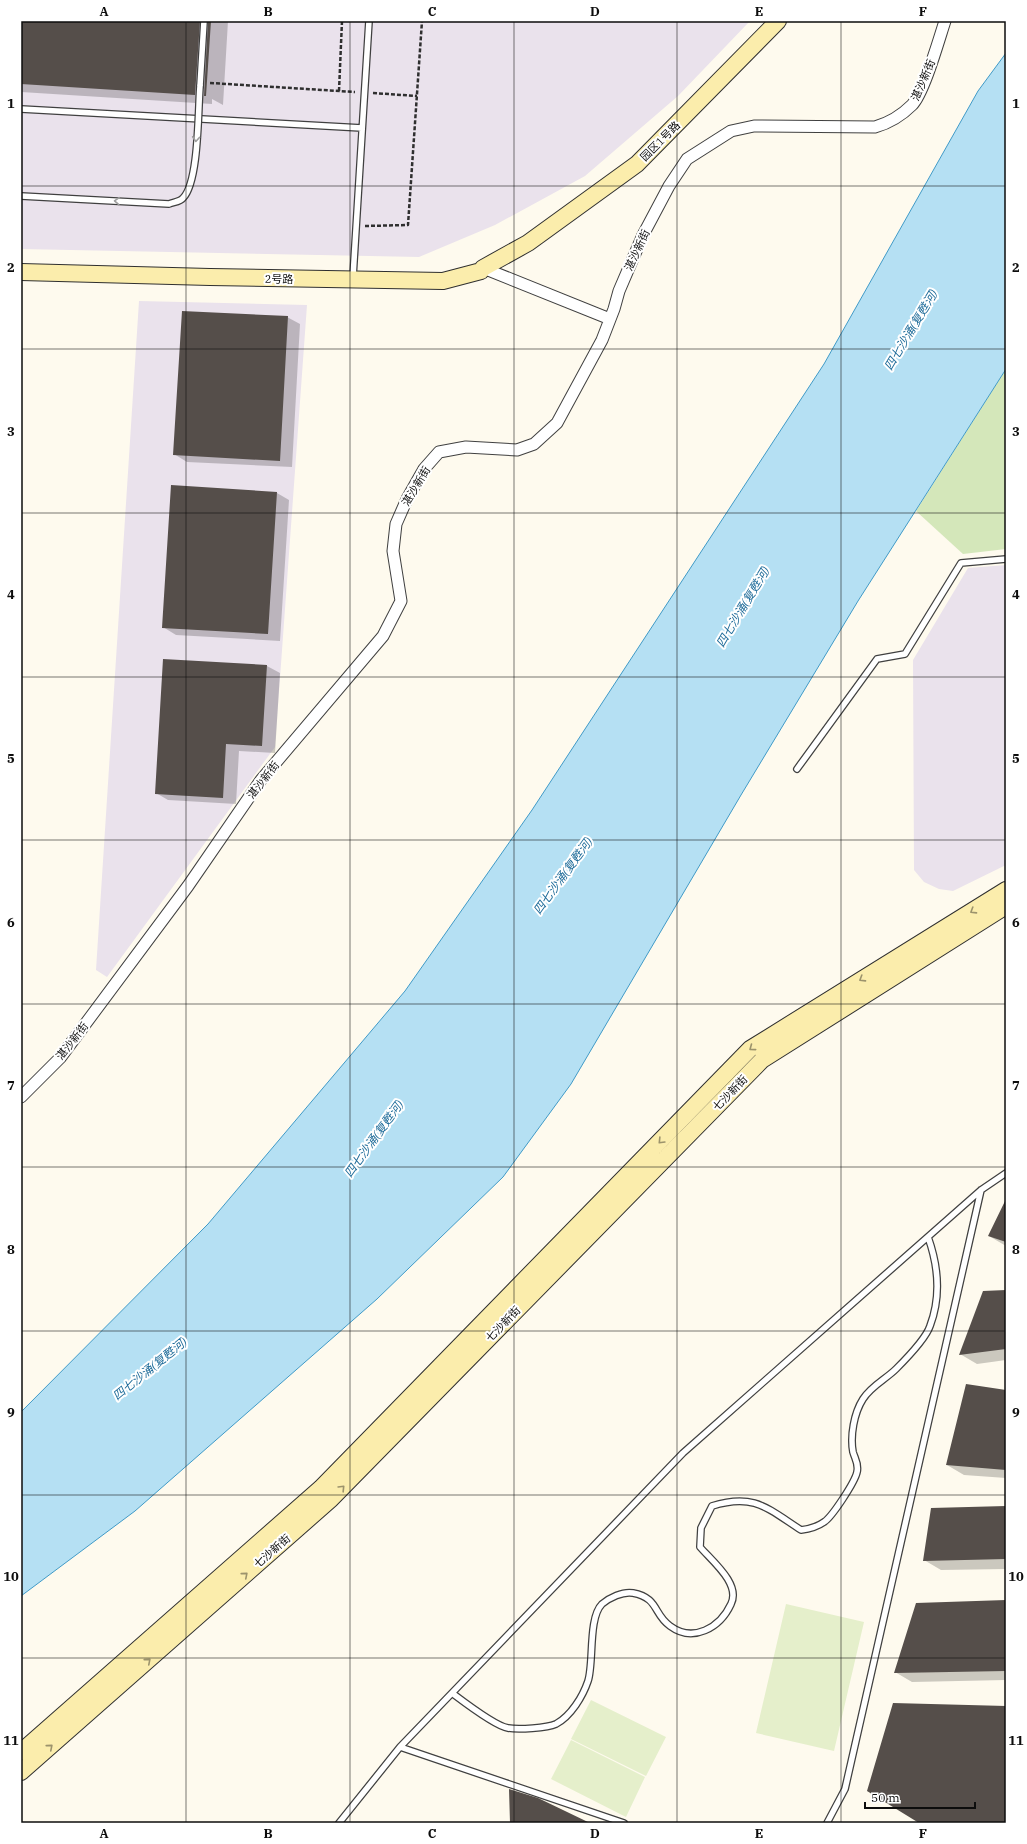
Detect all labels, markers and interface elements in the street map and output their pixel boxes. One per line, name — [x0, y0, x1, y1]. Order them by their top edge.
text: A — [99, 3, 109, 20]
text: B — [263, 3, 273, 20]
text: C — [428, 3, 437, 20]
text: D — [590, 3, 600, 20]
text: E — [755, 3, 763, 20]
text: F — [919, 3, 927, 20]
street label: 湛沙新街 — [908, 57, 938, 103]
text: 1 — [7, 95, 15, 112]
text: 1 — [1012, 95, 1020, 112]
street label: 园区1号路 — [637, 118, 683, 164]
one-way arrow — [192, 136, 201, 142]
one-way arrow — [114, 197, 120, 205]
street label: 湛沙新街 — [621, 227, 653, 273]
text: 2 — [7, 259, 15, 276]
text: 2 — [1012, 259, 1020, 276]
street label: 2号路 — [265, 272, 293, 286]
water label: 四七沙涌(复甦河) — [881, 286, 941, 373]
text: 3 — [7, 423, 15, 440]
text: 3 — [1012, 423, 1020, 440]
street label: 湛沙新街 — [399, 464, 433, 508]
water label: 四七沙涌(复甦河) — [713, 563, 773, 650]
text: 4 — [7, 586, 15, 603]
text: 4 — [1012, 586, 1020, 603]
text: 5 — [7, 750, 15, 767]
text: 5 — [1012, 750, 1020, 767]
street label: 湛沙新街 — [244, 758, 282, 802]
water label: 四七沙涌(复甦河) — [530, 834, 596, 917]
one-way arrow — [970, 906, 977, 913]
text: 6 — [7, 914, 15, 931]
text: 6 — [1012, 914, 1020, 931]
one-way arrow — [860, 975, 867, 982]
street label: 湛沙新街 — [53, 1019, 91, 1063]
one-way arrow — [750, 1044, 757, 1051]
street label: 七沙新街 — [710, 1072, 750, 1114]
text: 7 — [7, 1077, 15, 1094]
text: 7 — [1012, 1077, 1020, 1094]
water label: 四七沙涌(复甦河) — [341, 1097, 407, 1180]
one-way arrow — [658, 1136, 666, 1144]
text: 8 — [7, 1241, 15, 1258]
text: 8 — [1012, 1241, 1020, 1258]
street label: 七沙新街 — [483, 1303, 523, 1345]
water label: 四七沙涌(复甦河) — [110, 1334, 190, 1403]
text: 9 — [7, 1404, 15, 1421]
text: 9 — [1012, 1404, 1020, 1421]
one-way arrow — [337, 1485, 345, 1493]
street label: 七沙新街 — [251, 1531, 293, 1571]
text: 10 — [3, 1568, 19, 1585]
text: 10 — [1008, 1568, 1024, 1585]
one-way arrow — [240, 1572, 248, 1579]
one-way arrow — [143, 1658, 150, 1665]
text: 11 — [3, 1732, 19, 1749]
text: 11 — [1008, 1732, 1024, 1749]
one-way arrow — [45, 1744, 53, 1751]
scale bar — [865, 1784, 975, 1810]
text: 50 m — [871, 1790, 900, 1805]
text: A — [99, 1825, 109, 1842]
text: B — [263, 1825, 273, 1842]
text: C — [428, 1825, 437, 1842]
text: D — [590, 1825, 600, 1842]
text: E — [755, 1825, 763, 1842]
text: F — [919, 1825, 927, 1842]

